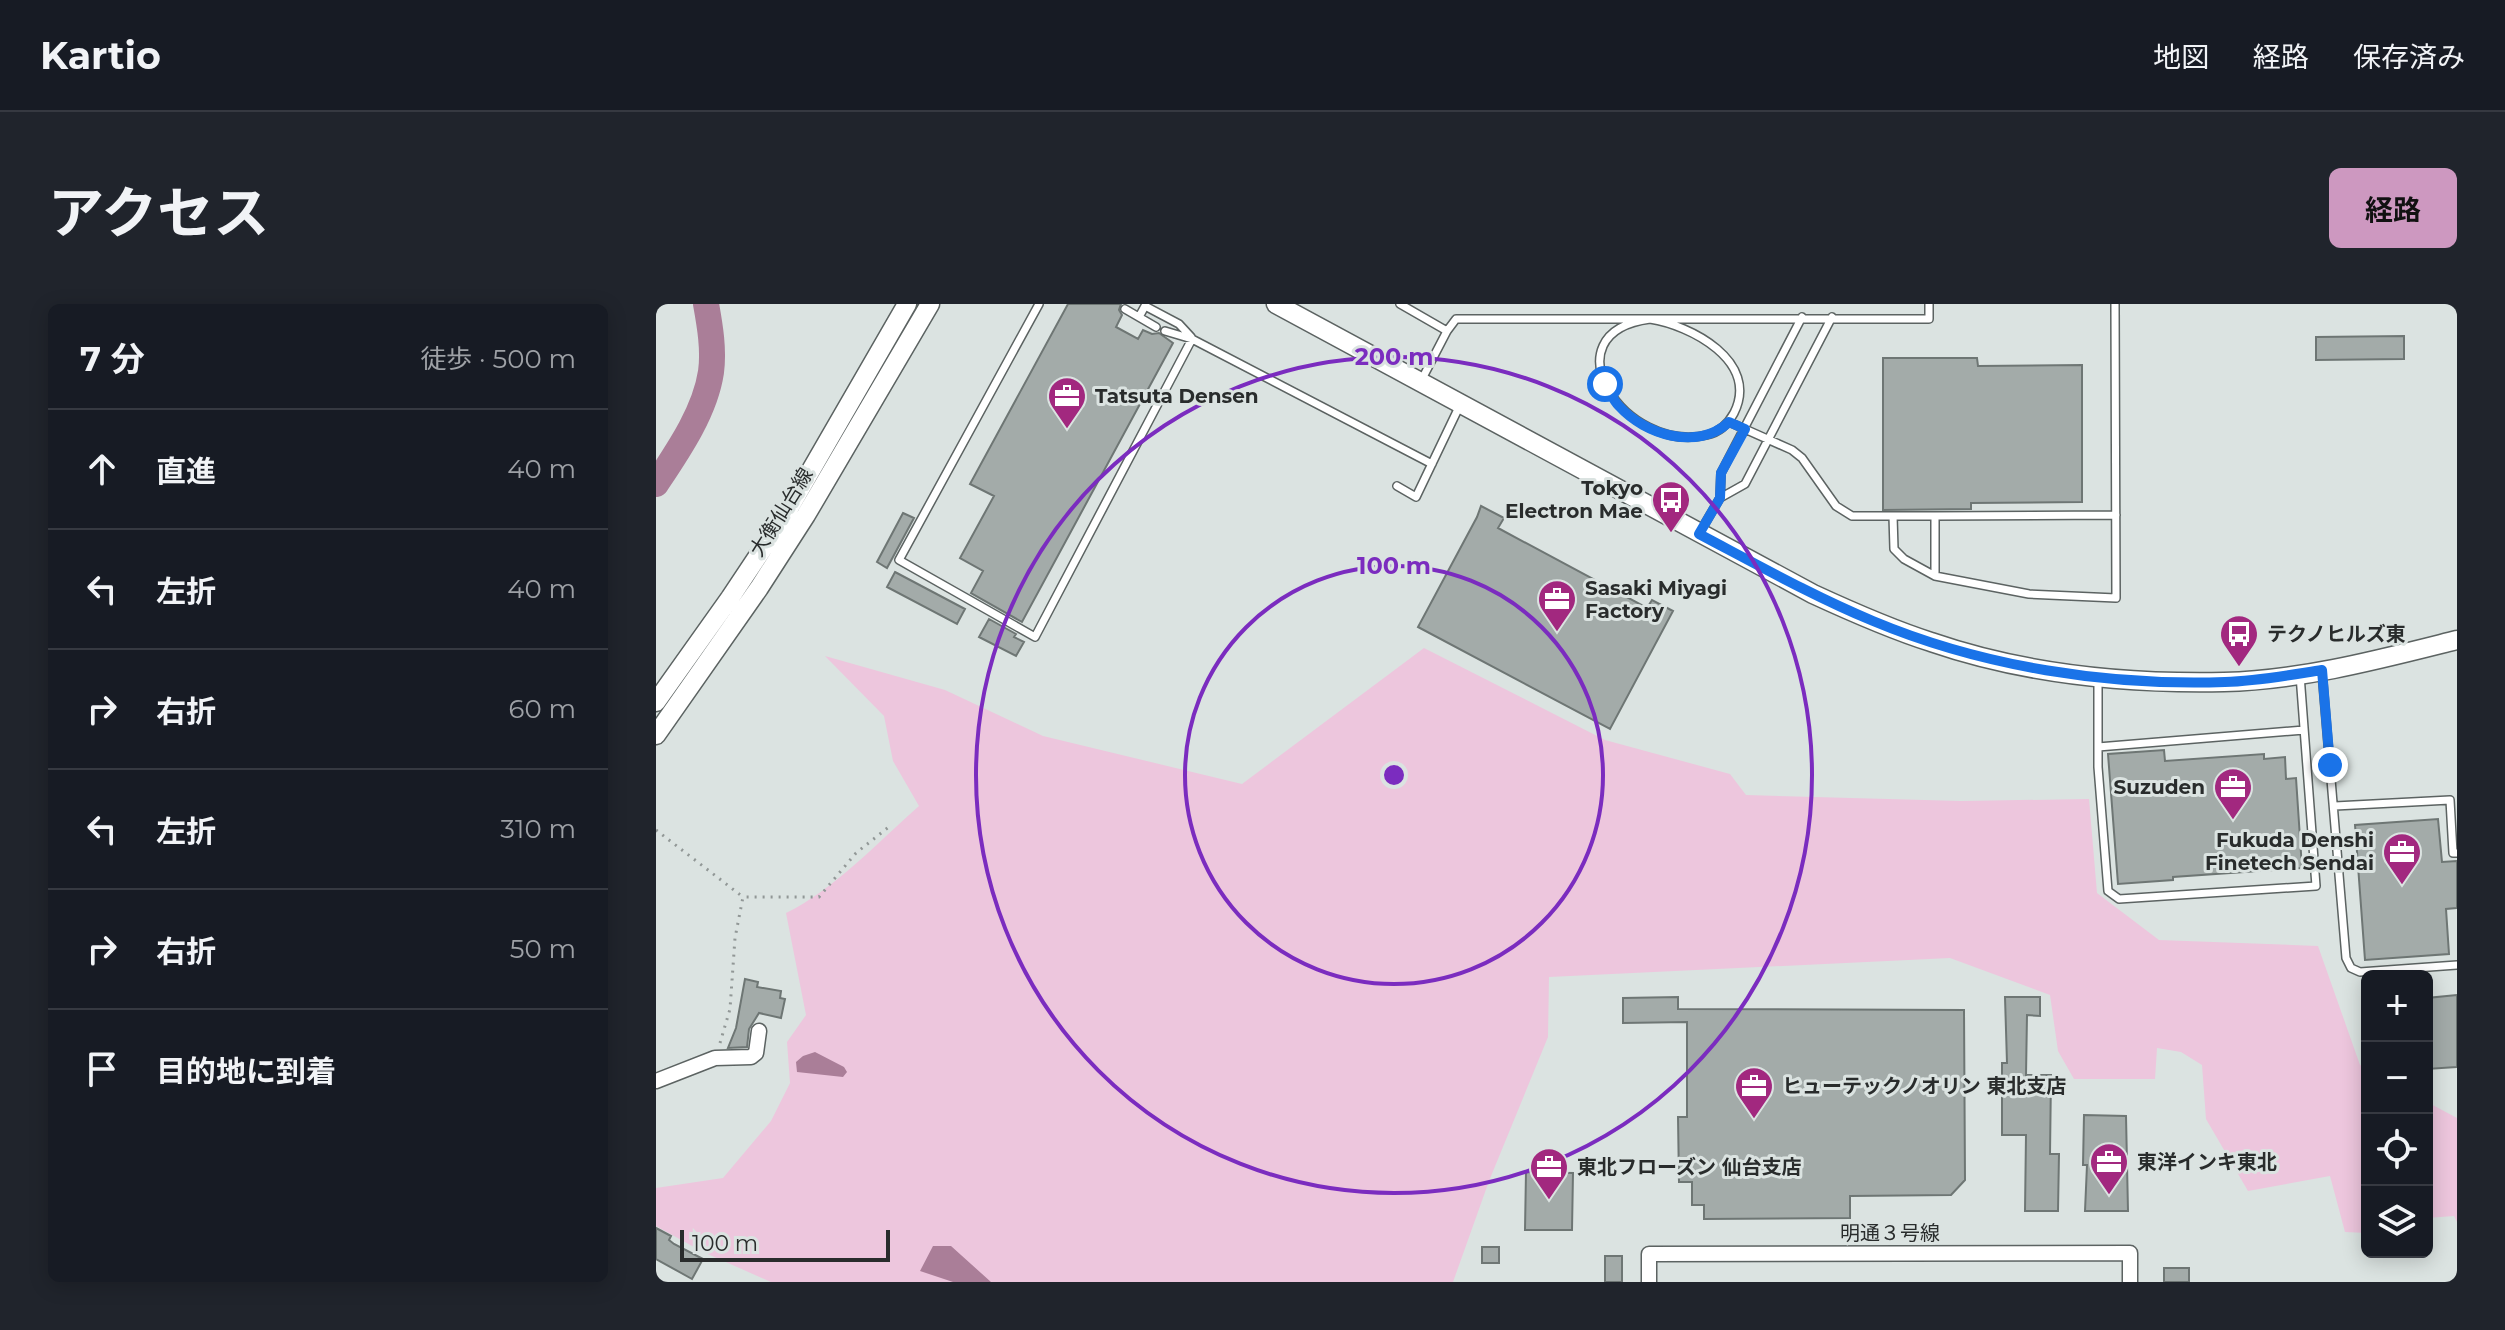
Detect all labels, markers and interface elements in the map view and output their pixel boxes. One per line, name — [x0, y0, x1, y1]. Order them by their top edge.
text: Kartio — [40, 32, 161, 79]
text: 地図 — [2153, 40, 2209, 74]
text: 経路 — [2253, 40, 2309, 74]
text: 保存済み — [2353, 40, 2465, 74]
button: 経路 — [2329, 168, 2457, 248]
text: アクセス — [48, 179, 269, 247]
text: 7 分 — [80, 338, 145, 380]
text: 200 m — [1355, 342, 1433, 371]
text: 徒歩 · 500 m — [420, 343, 576, 375]
route start — [1587, 366, 1623, 402]
office icon: Tatsuta Densen — [1046, 375, 1088, 430]
place label: Tatsuta Densen — [1095, 384, 1259, 408]
icon: ahead — [80, 447, 124, 491]
text: 直進 — [156, 453, 216, 490]
text: 40 m — [507, 453, 576, 485]
street label: 大衡仙台線 — [744, 463, 818, 561]
place label: Tokyo Electron Mae — [1505, 476, 1643, 523]
bus stop icon: Tokyo Electron Mae — [1650, 479, 1692, 534]
text: 100 m — [1357, 551, 1431, 580]
icon: left — [80, 567, 124, 611]
text: 左折 — [156, 573, 216, 610]
text: 40 m — [507, 573, 576, 605]
place label: Sasaki Miyagi Factory — [1585, 576, 1727, 623]
office icon: Sasaki Miyagi Factory — [1536, 578, 1578, 633]
bus stop icon: テクノヒルズ東 — [2218, 613, 2260, 668]
place label: テクノヒルズ東 — [2267, 622, 2406, 646]
icon: right — [80, 687, 124, 731]
text: 右折 — [156, 693, 216, 730]
text: 60 m — [509, 693, 576, 725]
route end — [2312, 747, 2348, 783]
centre of rings — [1380, 761, 1408, 789]
office icon: Suzuden — [2212, 766, 2254, 821]
place label: Suzuden — [2114, 775, 2205, 799]
icon: left — [80, 807, 124, 851]
text: 左折 — [156, 813, 216, 850]
text: 310 m — [500, 813, 576, 845]
place label: Fukuda Denshi Finetech Sendai — [2205, 828, 2374, 875]
office icon: Fukuda Denshi Finetech Sendai — [2381, 831, 2423, 886]
icon: right — [80, 927, 124, 971]
text: 右折 — [156, 933, 216, 970]
text: 50 m — [510, 933, 576, 965]
map controls — [2361, 970, 2433, 1258]
button: + — [2361, 970, 2433, 1042]
button: − — [2361, 1042, 2433, 1114]
icon: arrive — [80, 1047, 124, 1091]
text: 目的地に到着 — [156, 1053, 336, 1090]
office icon: ヒューテックノオリン 東北支店 — [1733, 1065, 1775, 1120]
place label: ヒューテックノオリン 東北支店 — [1782, 1074, 2066, 1098]
button: locate — [2361, 1114, 2433, 1186]
office icon: 東洋インキ東北 — [2088, 1141, 2130, 1196]
office icon: 東北フローズン 仙台支店 — [1528, 1146, 1570, 1201]
place label: 東洋インキ東北 — [2137, 1150, 2277, 1174]
place label: 東北フローズン 仙台支店 — [1577, 1155, 1802, 1179]
button: layers — [2361, 1186, 2433, 1258]
street label: 明通３号線 — [1840, 1221, 1940, 1245]
scale bar — [680, 1226, 890, 1262]
text: 100 m — [692, 1230, 758, 1257]

